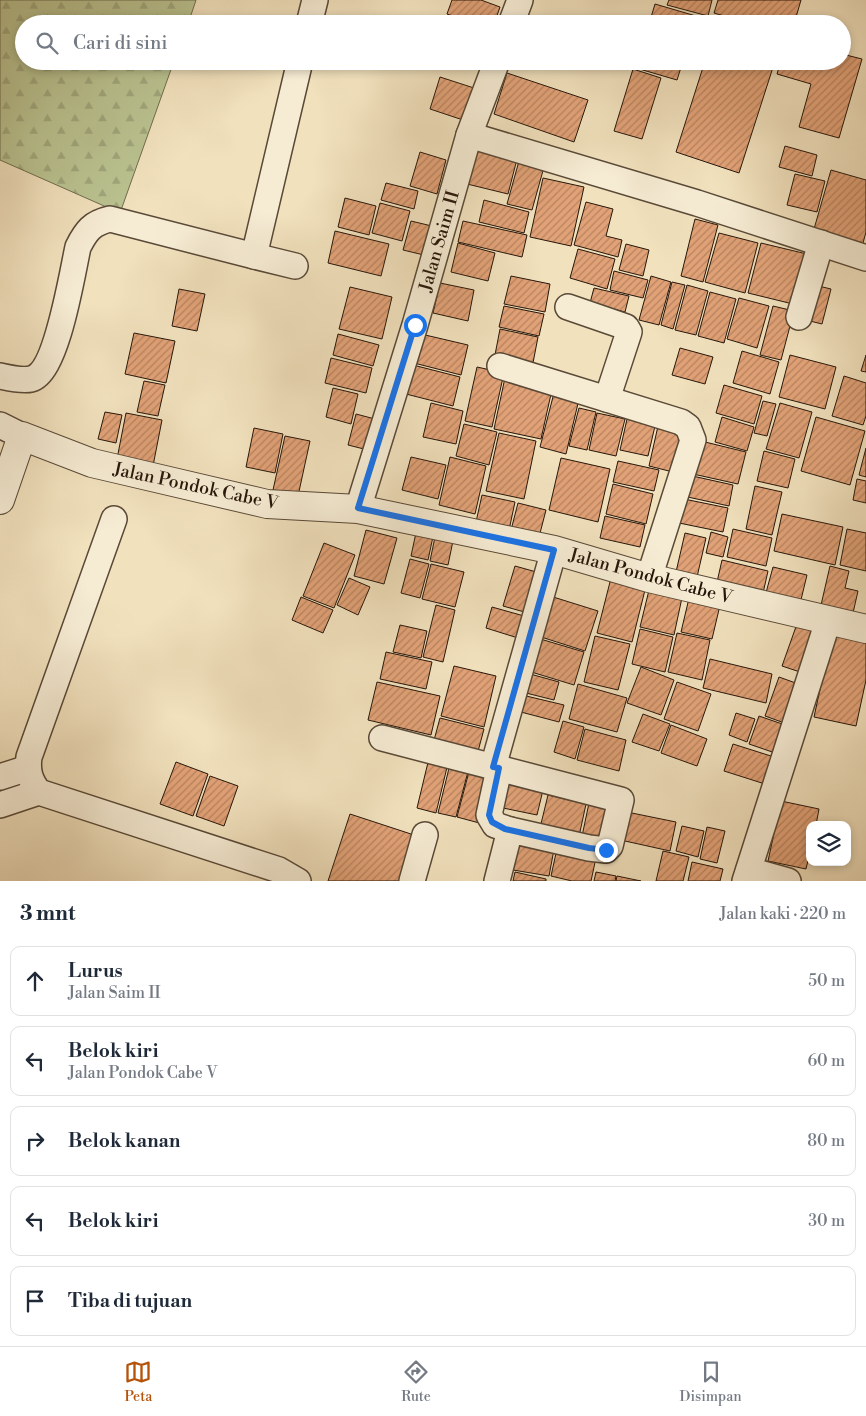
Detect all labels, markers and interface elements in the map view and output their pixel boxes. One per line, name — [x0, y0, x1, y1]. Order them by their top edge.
search box — [15, 15, 851, 70]
icon: search — [33, 29, 61, 57]
text: Cari di sini — [73, 31, 168, 55]
street label: Jalan Saim II — [414, 188, 465, 295]
route start — [404, 314, 427, 337]
street label: Jalan Pondok Cabe V — [110, 458, 281, 515]
street label: Jalan Pondok Cabe V — [566, 543, 735, 609]
map controls — [806, 821, 851, 866]
button: layers — [806, 821, 851, 866]
route end — [595, 839, 618, 862]
text: 3 mnt — [20, 901, 75, 927]
text: Jalan kaki · 220 m — [719, 904, 846, 924]
text: Lurus — [68, 959, 123, 983]
icon: ahead — [21, 967, 49, 995]
text: 50 m — [808, 971, 845, 991]
text: Jalan Saim II — [68, 983, 161, 1003]
text: Belok kiri — [68, 1039, 158, 1063]
icon: left — [21, 1047, 49, 1075]
text: 60 m — [807, 1051, 845, 1071]
text: Jalan Pondok Cabe V — [68, 1063, 218, 1083]
icon: right — [21, 1127, 49, 1155]
text: Belok kanan — [68, 1129, 181, 1153]
text: 80 m — [807, 1131, 845, 1151]
icon: left — [21, 1207, 49, 1235]
text: Belok kiri — [68, 1209, 158, 1233]
text: 30 m — [808, 1211, 845, 1231]
icon: arrive — [21, 1287, 49, 1315]
text: Tiba di tujuan — [68, 1289, 192, 1313]
tab: Peta — [124, 1358, 152, 1406]
tab: Rute — [401, 1358, 431, 1406]
tab: Disimpan — [680, 1358, 742, 1406]

